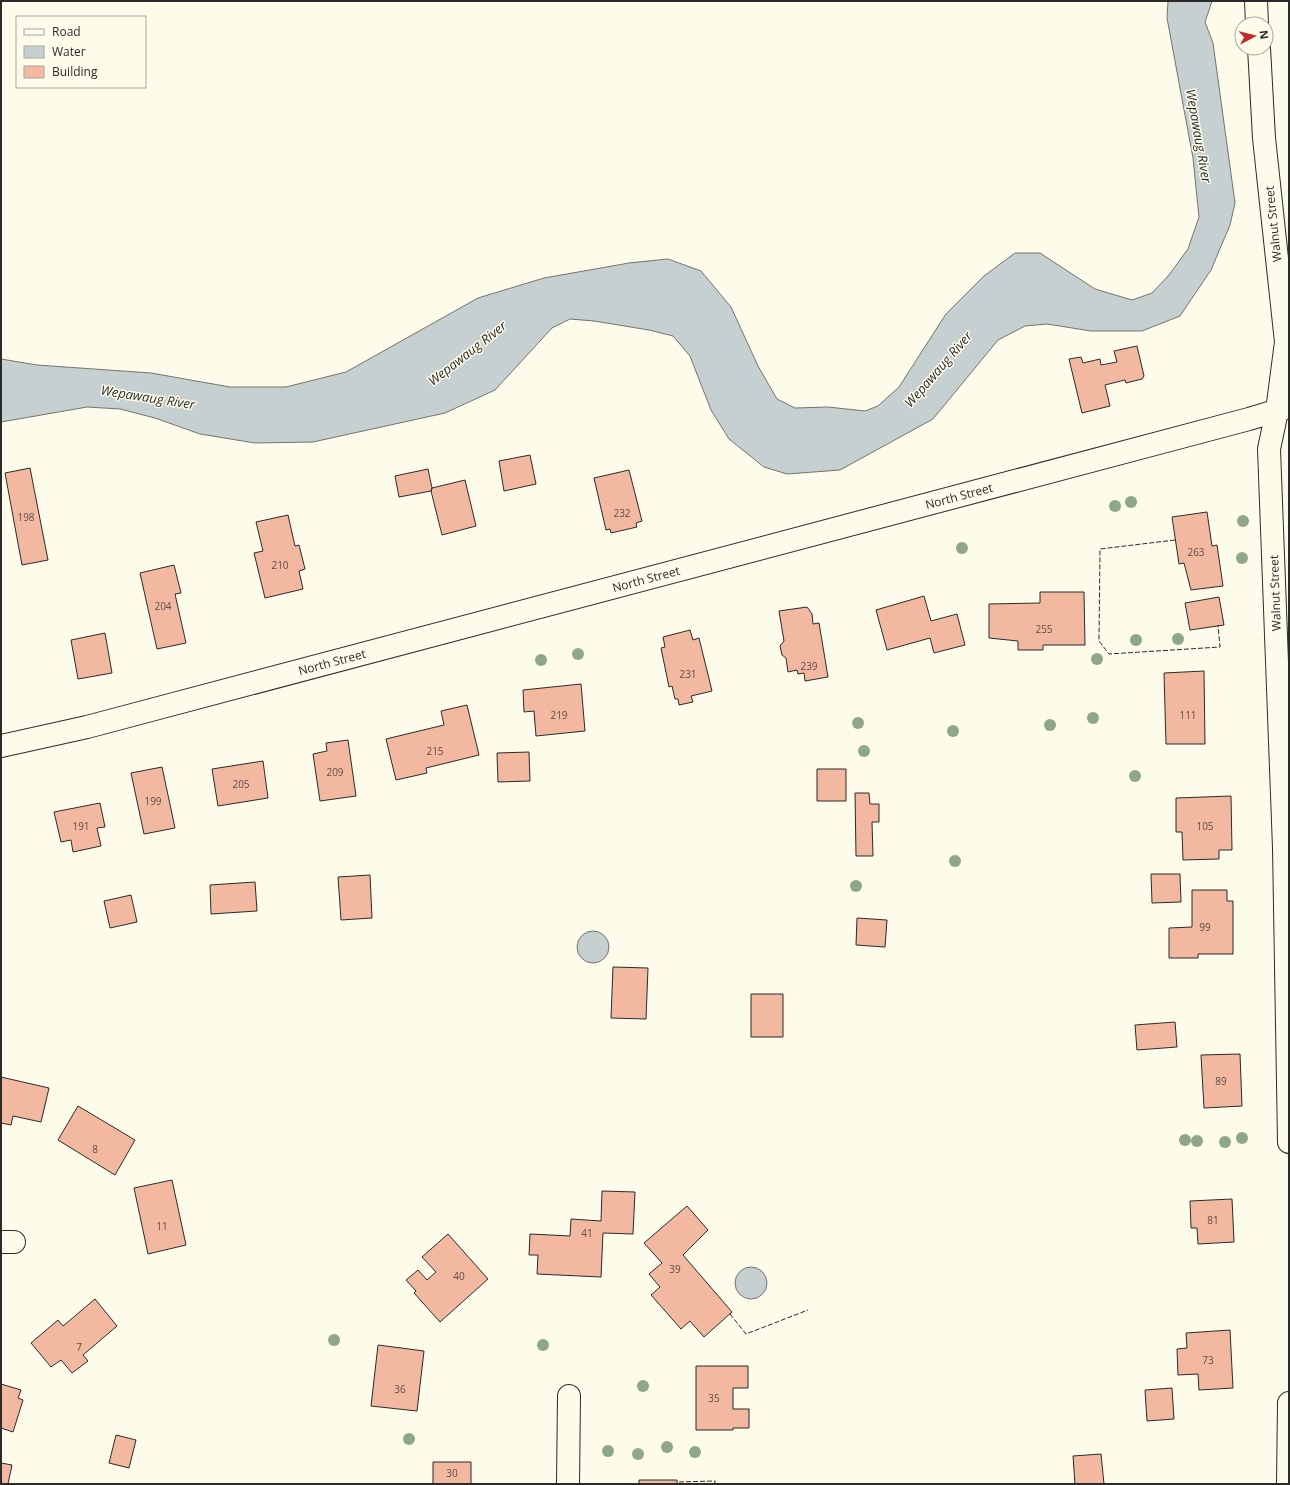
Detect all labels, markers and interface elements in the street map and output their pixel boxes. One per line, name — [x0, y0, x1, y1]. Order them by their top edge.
legend — [16, 16, 146, 88]
north arrow — [1234, 16, 1274, 56]
text: Road — [52, 23, 81, 40]
text: N — [1256, 29, 1272, 40]
text: Water — [52, 43, 86, 60]
text: Building — [52, 63, 98, 80]
water label: Wepawaug River — [1182, 88, 1216, 185]
street label: Walnut Street — [1261, 185, 1285, 263]
water label: Wepawaug River — [424, 316, 511, 389]
water label: Wepawaug River — [900, 327, 977, 411]
water label: Wepawaug River — [100, 381, 197, 413]
street label: North Street — [923, 479, 995, 513]
house number: 232 — [613, 506, 631, 520]
house number: 198 — [17, 510, 35, 524]
house number: 263 — [1187, 545, 1205, 559]
street label: Walnut Street — [1265, 555, 1285, 631]
house number: 210 — [271, 558, 289, 572]
street label: North Street — [610, 562, 682, 596]
house number: 204 — [154, 599, 172, 613]
house number: 255 — [1035, 622, 1053, 636]
street label: North Street — [296, 645, 368, 679]
house number: 239 — [800, 659, 818, 673]
house number: 231 — [679, 667, 697, 681]
house number: 219 — [550, 708, 568, 722]
house number: 111 — [1179, 708, 1197, 722]
house number: 215 — [426, 744, 444, 758]
house number: 209 — [326, 765, 344, 779]
house number: 205 — [232, 777, 250, 791]
house number: 199 — [144, 794, 162, 808]
house number: 191 — [72, 819, 90, 833]
house number: 105 — [1196, 819, 1214, 833]
house number: 99 — [1199, 920, 1211, 934]
house number: 89 — [1215, 1074, 1227, 1088]
house number: 8 — [92, 1142, 98, 1156]
house number: 81 — [1207, 1213, 1219, 1227]
house number: 11 — [156, 1219, 168, 1233]
house number: 41 — [581, 1226, 593, 1240]
house number: 39 — [669, 1262, 681, 1276]
house number: 40 — [453, 1269, 465, 1283]
house number: 7 — [76, 1340, 82, 1354]
house number: 73 — [1202, 1353, 1214, 1367]
house number: 36 — [394, 1382, 406, 1396]
house number: 35 — [708, 1391, 720, 1405]
house number: 30 — [446, 1466, 458, 1480]

